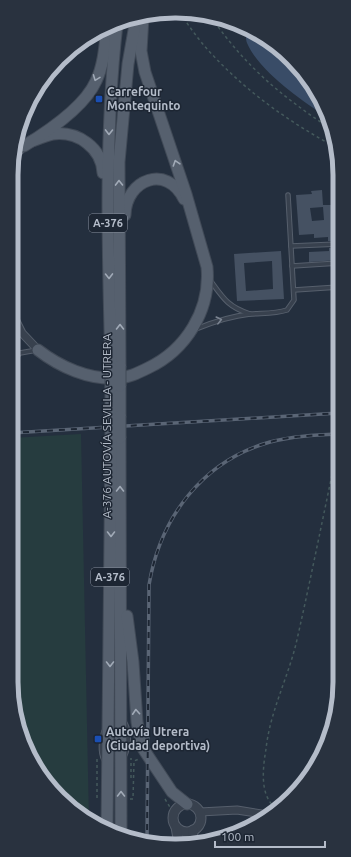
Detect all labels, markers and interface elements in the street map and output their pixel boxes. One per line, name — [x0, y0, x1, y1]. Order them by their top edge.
one-way arrow — [93, 75, 101, 82]
place label: Carrefour Montequinto — [107, 85, 181, 112]
marker: Carrefour Montequinto — [94, 94, 104, 104]
one-way arrow — [105, 129, 113, 135]
one-way arrow — [172, 159, 181, 166]
one-way arrow — [115, 180, 124, 186]
road number: A-376 — [89, 214, 127, 232]
one-way arrow — [105, 273, 113, 279]
one-way arrow — [216, 317, 223, 325]
one-way arrow — [116, 324, 124, 330]
street label: A-376 AUTOVÍA SEVILLA - UTRERA — [100, 333, 113, 518]
one-way arrow — [116, 486, 125, 492]
one-way arrow — [107, 531, 115, 537]
road number: A-376 — [91, 568, 129, 586]
one-way arrow — [106, 661, 114, 667]
one-way arrow — [131, 709, 140, 715]
place label: Autovía Utrera (Ciudad deportiva) — [106, 725, 210, 753]
marker: Autovía Utrera (Ciudad deportiva) — [93, 734, 103, 744]
one-way arrow — [117, 791, 125, 797]
scale bar — [215, 823, 325, 849]
text: 100 m — [221, 830, 254, 843]

